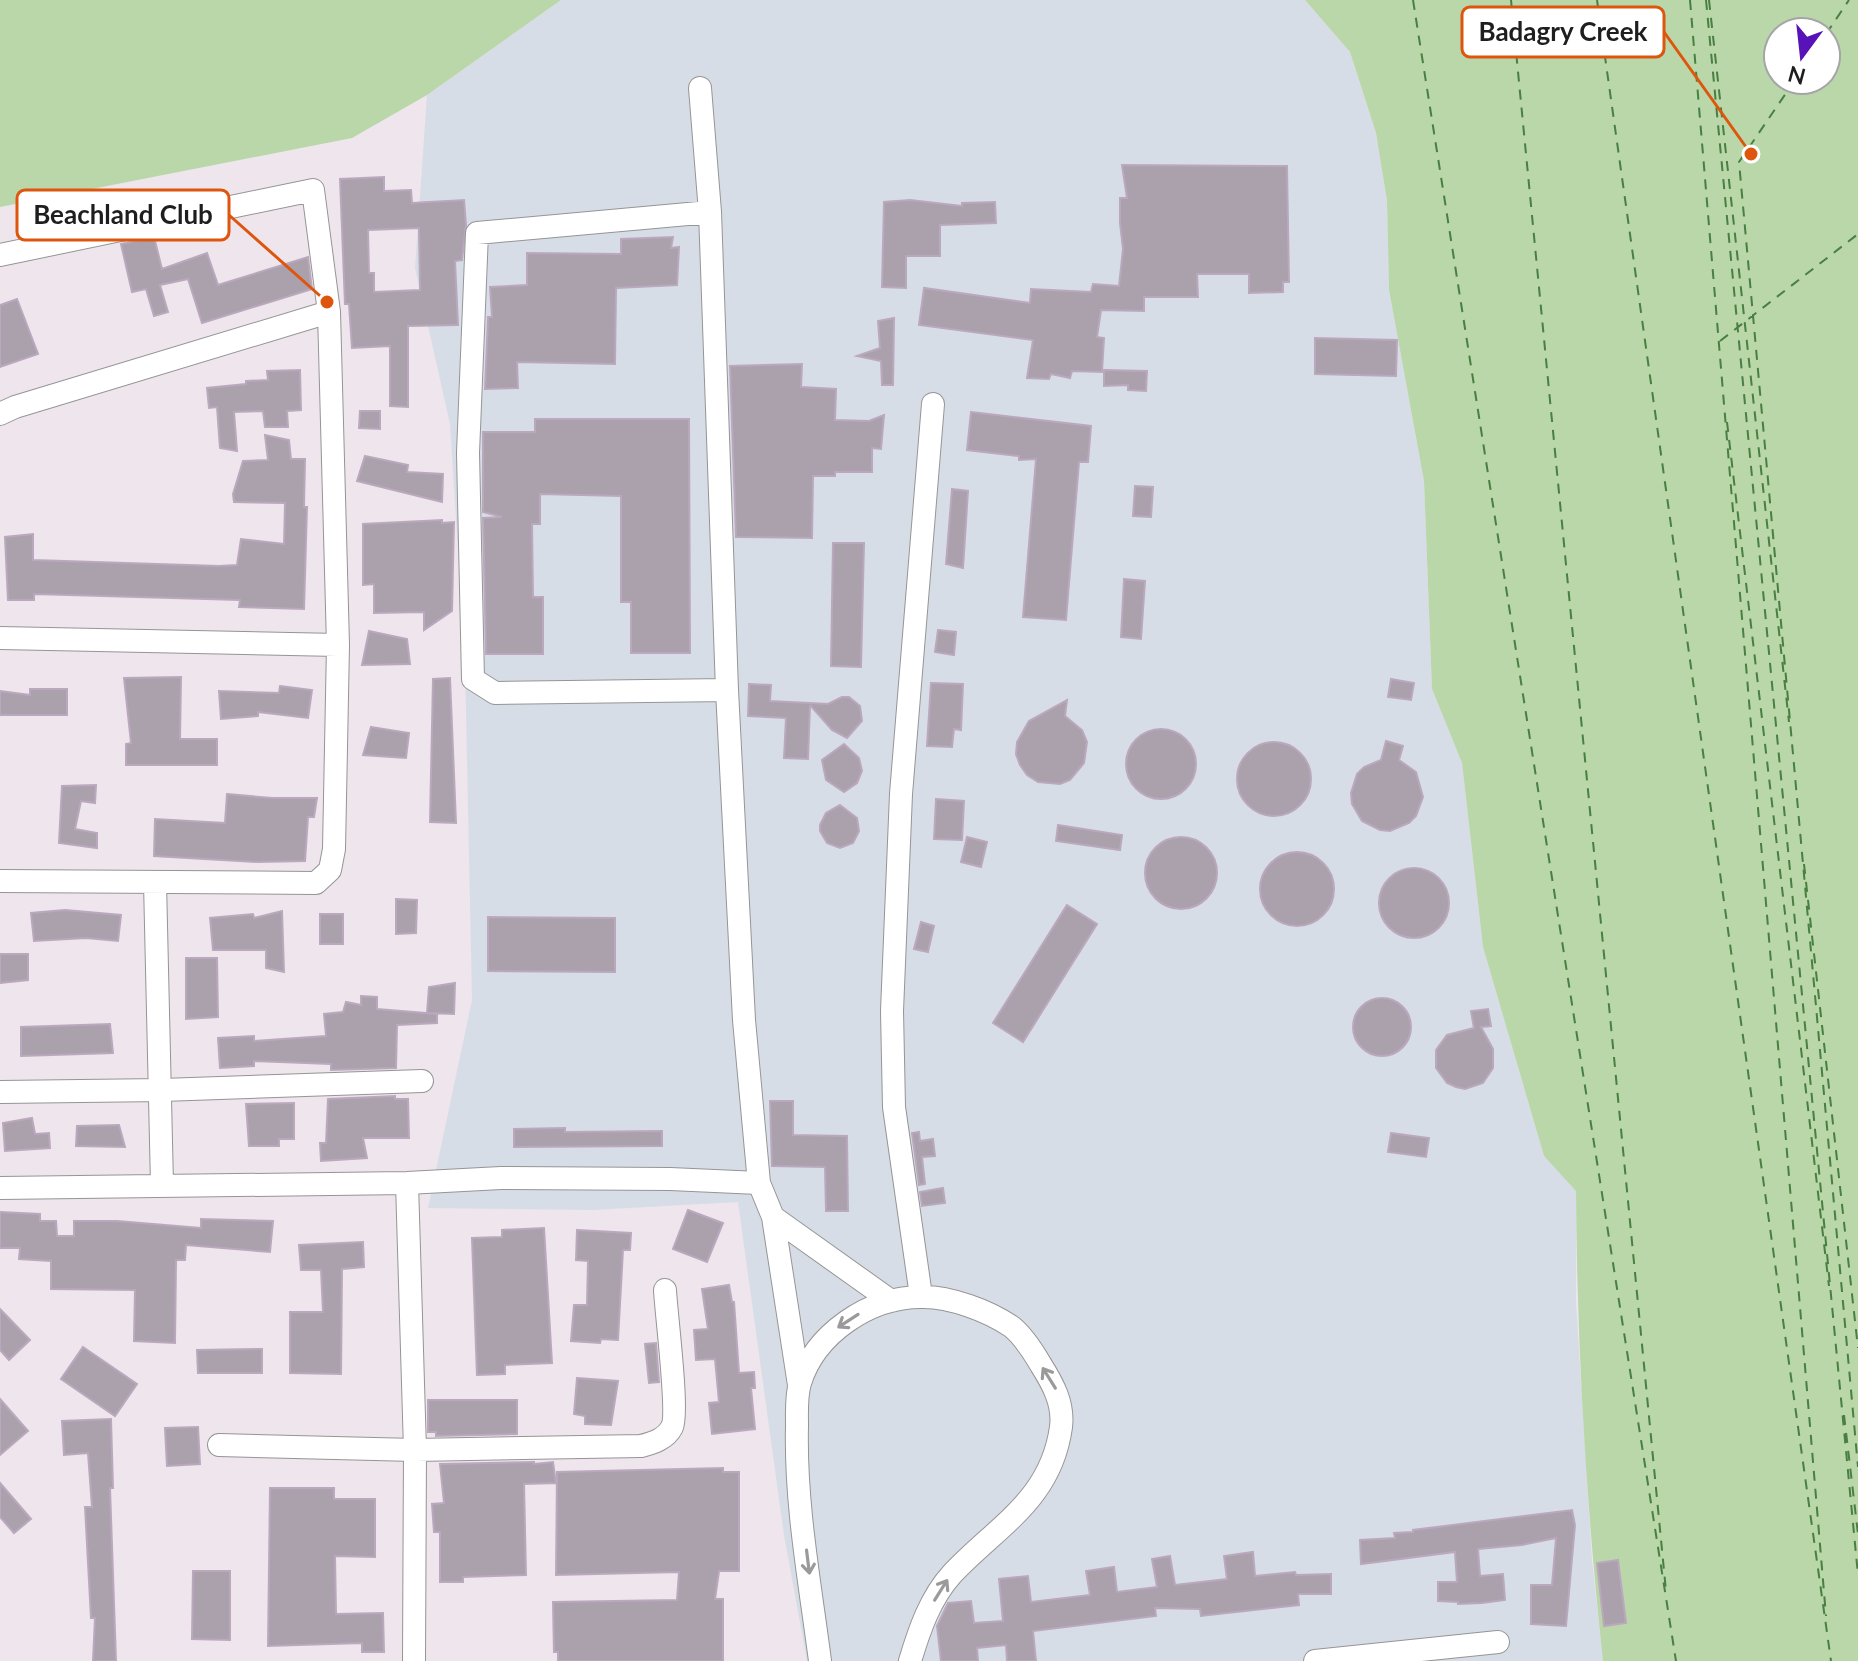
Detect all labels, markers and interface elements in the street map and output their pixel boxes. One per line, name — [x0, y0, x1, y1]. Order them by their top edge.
callout: Badagry Creek — [1462, 7, 1664, 57]
text: Badagry Creek — [1478, 15, 1648, 47]
north arrow — [1762, 16, 1842, 96]
text: N — [1785, 61, 1808, 91]
callout: Beachland Club — [17, 190, 229, 240]
text: Beachland Club — [33, 198, 213, 230]
one-way arrow — [838, 1313, 860, 1330]
one-way arrow — [1040, 1367, 1057, 1389]
one-way arrow — [801, 1549, 816, 1574]
one-way arrow — [933, 1579, 949, 1602]

